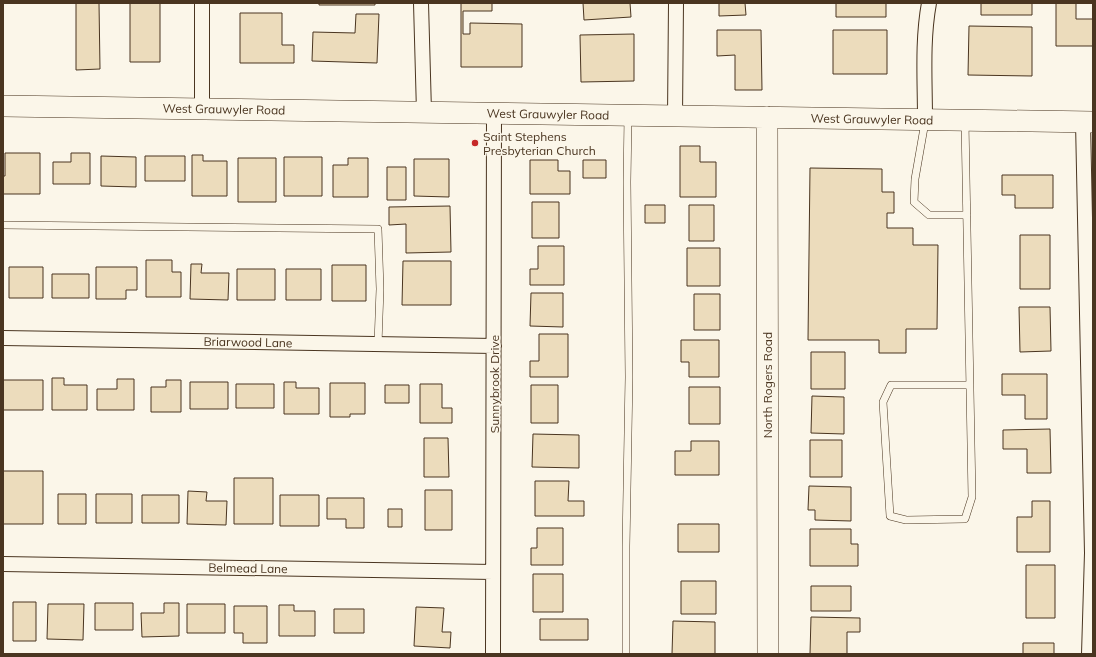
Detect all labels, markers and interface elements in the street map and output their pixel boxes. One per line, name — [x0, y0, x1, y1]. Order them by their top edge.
street label: West Grauwyler Road — [162, 100, 286, 118]
street label: West Grauwyler Road — [486, 105, 610, 123]
street label: West Grauwyler Road — [810, 110, 934, 128]
place label: Saint Stephens Presbyterian Church — [483, 129, 596, 158]
marker: Saint Stephens Presbyterian Church — [470, 138, 480, 148]
street label: North Rogers Road — [760, 332, 775, 438]
street label: Briarwood Lane — [203, 334, 293, 350]
street label: Sunnybrook Drive — [487, 335, 502, 433]
street label: Belmead Lane — [208, 560, 288, 576]

